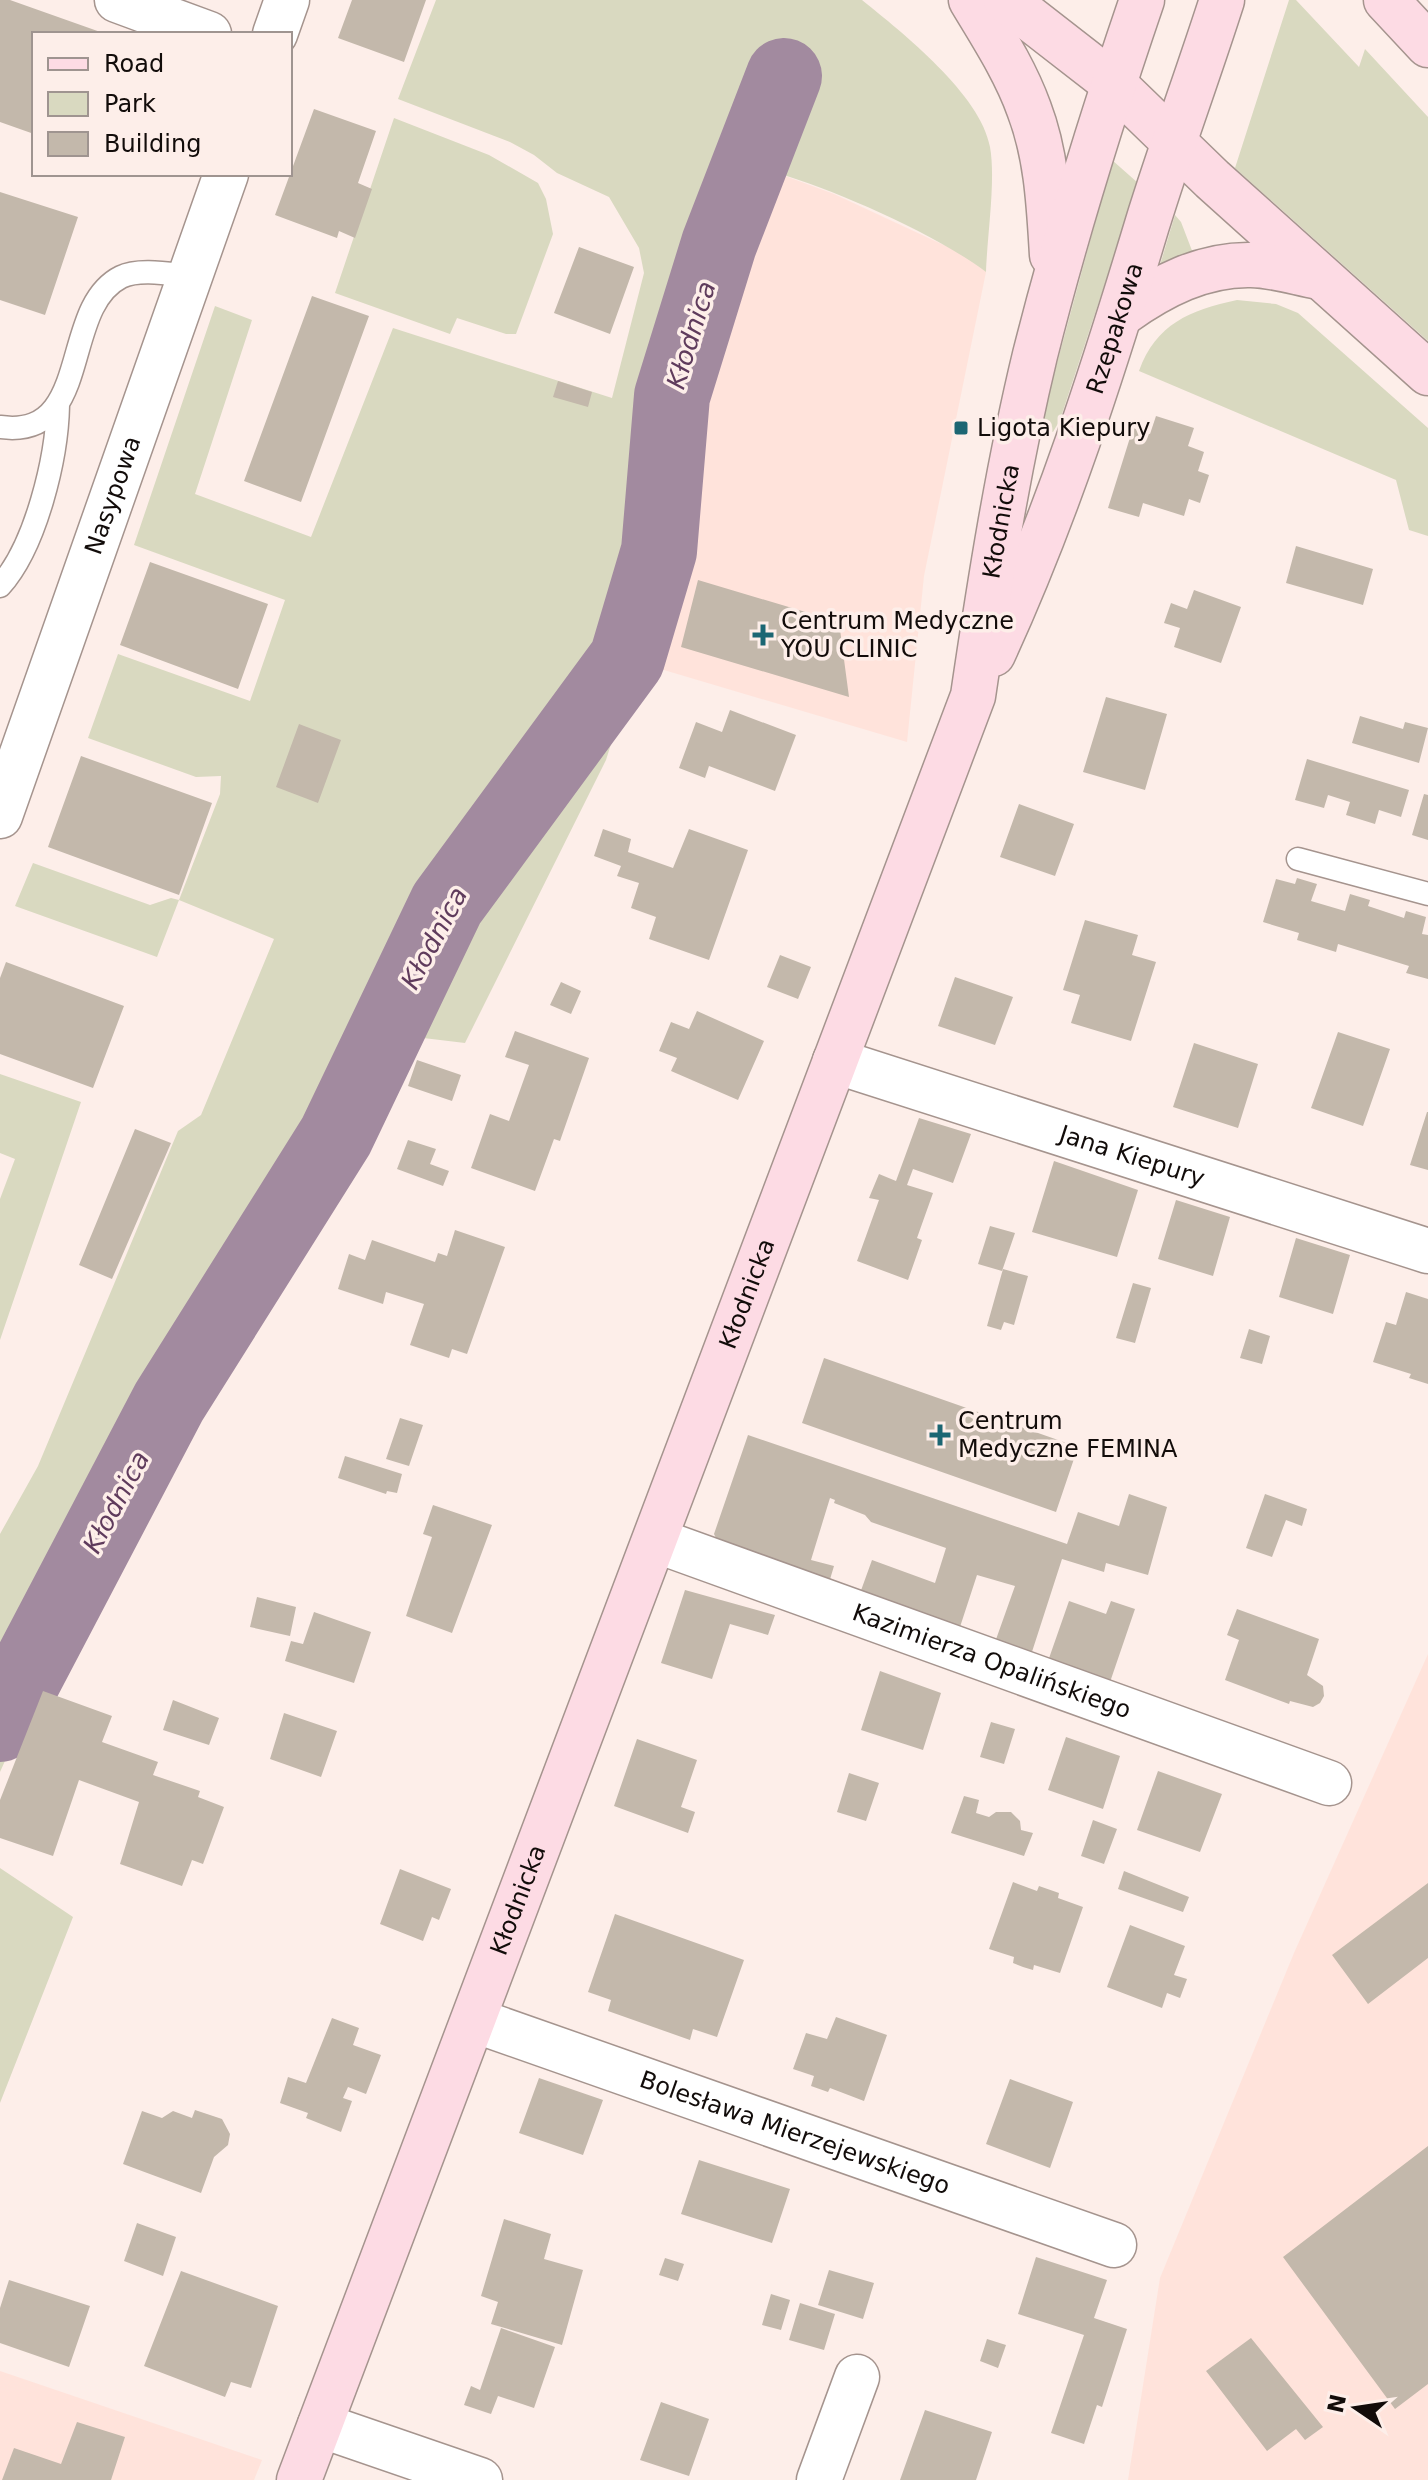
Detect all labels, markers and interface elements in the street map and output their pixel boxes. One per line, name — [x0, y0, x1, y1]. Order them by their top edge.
legend — [32, 32, 292, 176]
text: Road — [104, 50, 164, 78]
text: Park — [104, 90, 156, 118]
text: Building — [104, 130, 201, 158]
street label: Rzepakowa — [1081, 259, 1149, 398]
water label: Kłodnica — [660, 278, 722, 392]
place label: Ligota Kiepury — [977, 414, 1150, 442]
marker: Ligota Kiepury — [952, 419, 970, 437]
street label: Nasypowa — [79, 432, 147, 558]
street label: Kłodnicka — [977, 462, 1025, 581]
place label: Centrum Medyczne YOU CLINIC — [780, 607, 1014, 663]
marker: Centrum Medyczne YOU CLINIC — [752, 624, 774, 646]
water label: Kłodnica — [395, 882, 473, 994]
street label: Jana Kiepury — [1054, 1119, 1208, 1193]
street label: Kłodnicka — [714, 1235, 781, 1353]
place label: Centrum Medyczne FEMINA — [958, 1407, 1178, 1463]
marker: Centrum Medyczne FEMINA — [929, 1424, 951, 1446]
water label: Kłodnica — [77, 1446, 155, 1558]
street label: Kazimierza Opalińskiego — [849, 1598, 1135, 1724]
street label: Kłodnicka — [485, 1841, 552, 1959]
street label: Bolesława Mierzejewskiego — [636, 2065, 954, 2200]
north arrow — [1316, 2368, 1396, 2448]
text: N — [1323, 2392, 1351, 2415]

